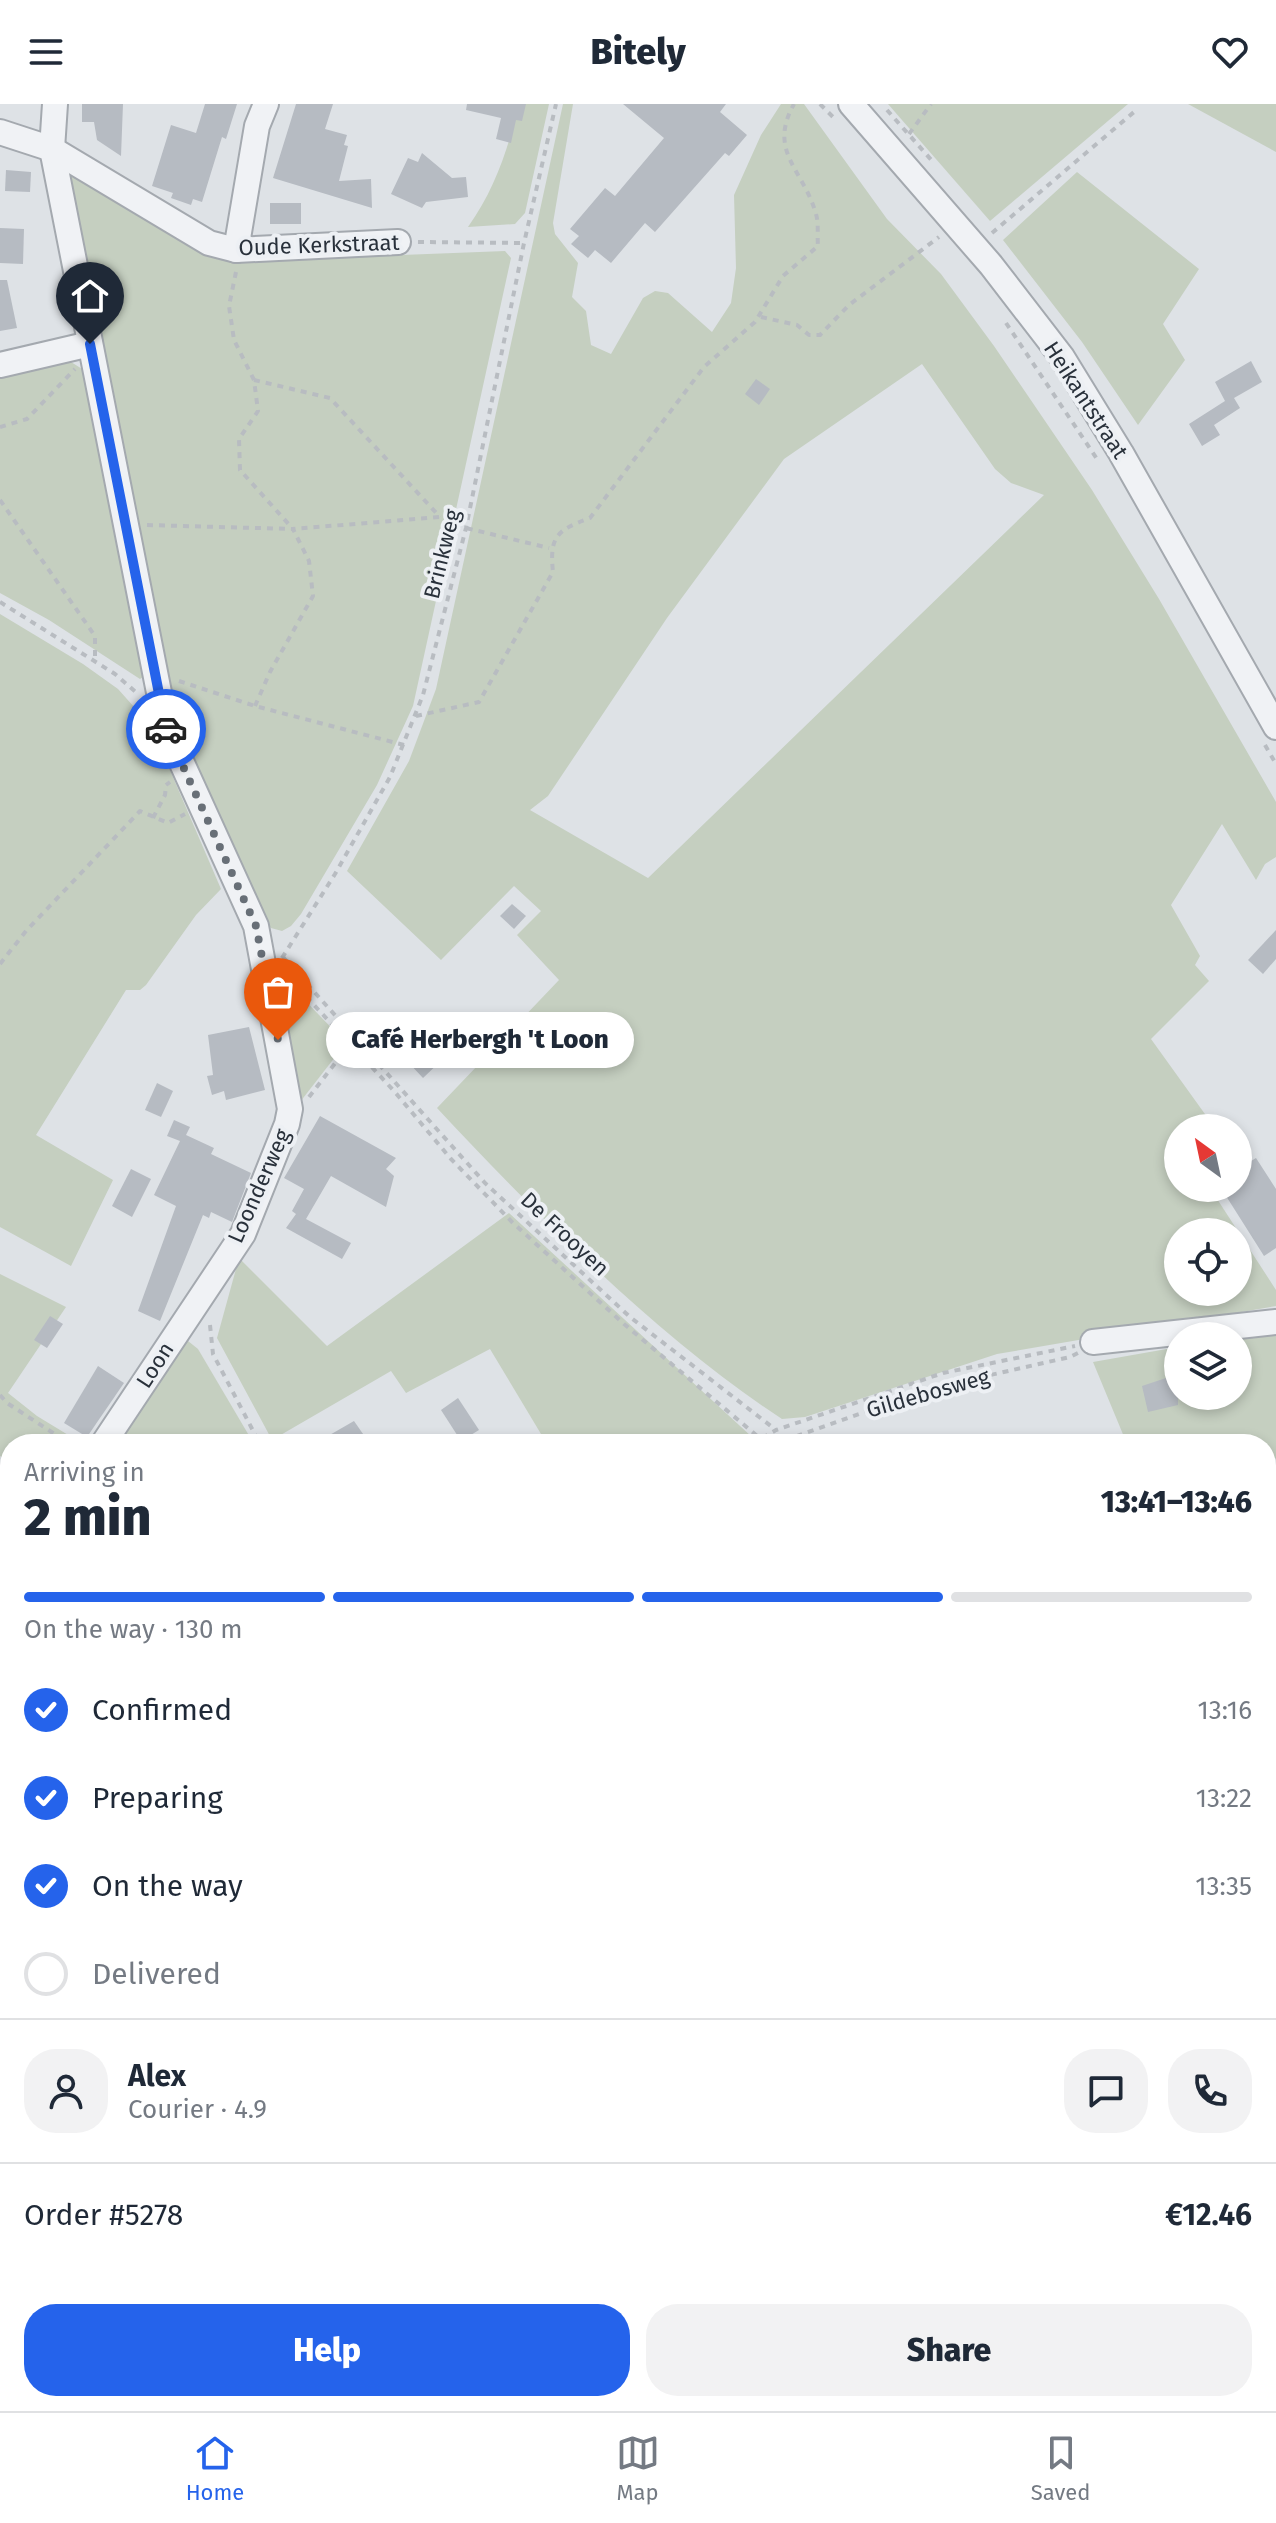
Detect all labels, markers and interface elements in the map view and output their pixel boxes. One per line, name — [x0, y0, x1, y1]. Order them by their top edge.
icon: menu — [24, 30, 68, 74]
text: Bitely — [590, 30, 686, 74]
icon: heart — [1208, 30, 1252, 74]
street label: Oude Kerkstraat — [238, 229, 400, 261]
pin — [56, 262, 124, 344]
icon: home — [68, 274, 112, 318]
street label: Heikantstraat — [1038, 336, 1134, 464]
street label: Brinkweg — [418, 506, 466, 602]
courier — [126, 689, 206, 769]
icon: car — [144, 707, 188, 751]
pin — [244, 958, 312, 1040]
icon: bag — [256, 970, 300, 1014]
callout: Café Herbergh 't Loon — [326, 1012, 634, 1068]
text: Café Herbergh 't Loon — [351, 1024, 609, 1055]
north arrow — [1164, 1114, 1252, 1202]
map controls — [1164, 1114, 1252, 1410]
street label: Loonderweg — [222, 1124, 296, 1247]
street label: De Frooyen — [515, 1186, 615, 1282]
button: locate — [1164, 1218, 1252, 1306]
button: layers — [1164, 1322, 1252, 1410]
street label: Loon — [130, 1337, 180, 1393]
street label: Gildebosweg — [863, 1362, 993, 1423]
text: Arriving in — [24, 1457, 145, 1488]
text: 13:41–13:46 — [1101, 1484, 1252, 1520]
text: 2 min — [24, 1486, 151, 1549]
text: On the way · 130 m — [24, 1614, 243, 1645]
icon: check — [24, 1688, 68, 1732]
text: Confirmed — [92, 1692, 232, 1728]
text: 13:16 — [1197, 1695, 1252, 1726]
icon: check — [24, 1776, 68, 1820]
text: Preparing — [92, 1780, 223, 1816]
text: 13:22 — [1196, 1783, 1252, 1814]
icon: check — [24, 1864, 68, 1908]
text: On the way — [92, 1868, 243, 1904]
text: 13:35 — [1195, 1871, 1252, 1902]
text: Delivered — [92, 1956, 221, 1992]
button: person — [24, 2049, 108, 2133]
button: chat — [1064, 2049, 1148, 2133]
button: phone — [1168, 2049, 1252, 2133]
text: Alex — [128, 2058, 186, 2094]
text: Courier · 4.9 — [128, 2094, 267, 2125]
text: Order #5278 — [24, 2197, 183, 2233]
text: €12.46 — [1165, 2197, 1252, 2233]
button: Help — [24, 2304, 630, 2396]
button: Share — [646, 2304, 1252, 2396]
tab: Home — [186, 2431, 244, 2506]
tab: Map — [616, 2431, 660, 2506]
tab: Saved — [1031, 2431, 1090, 2506]

